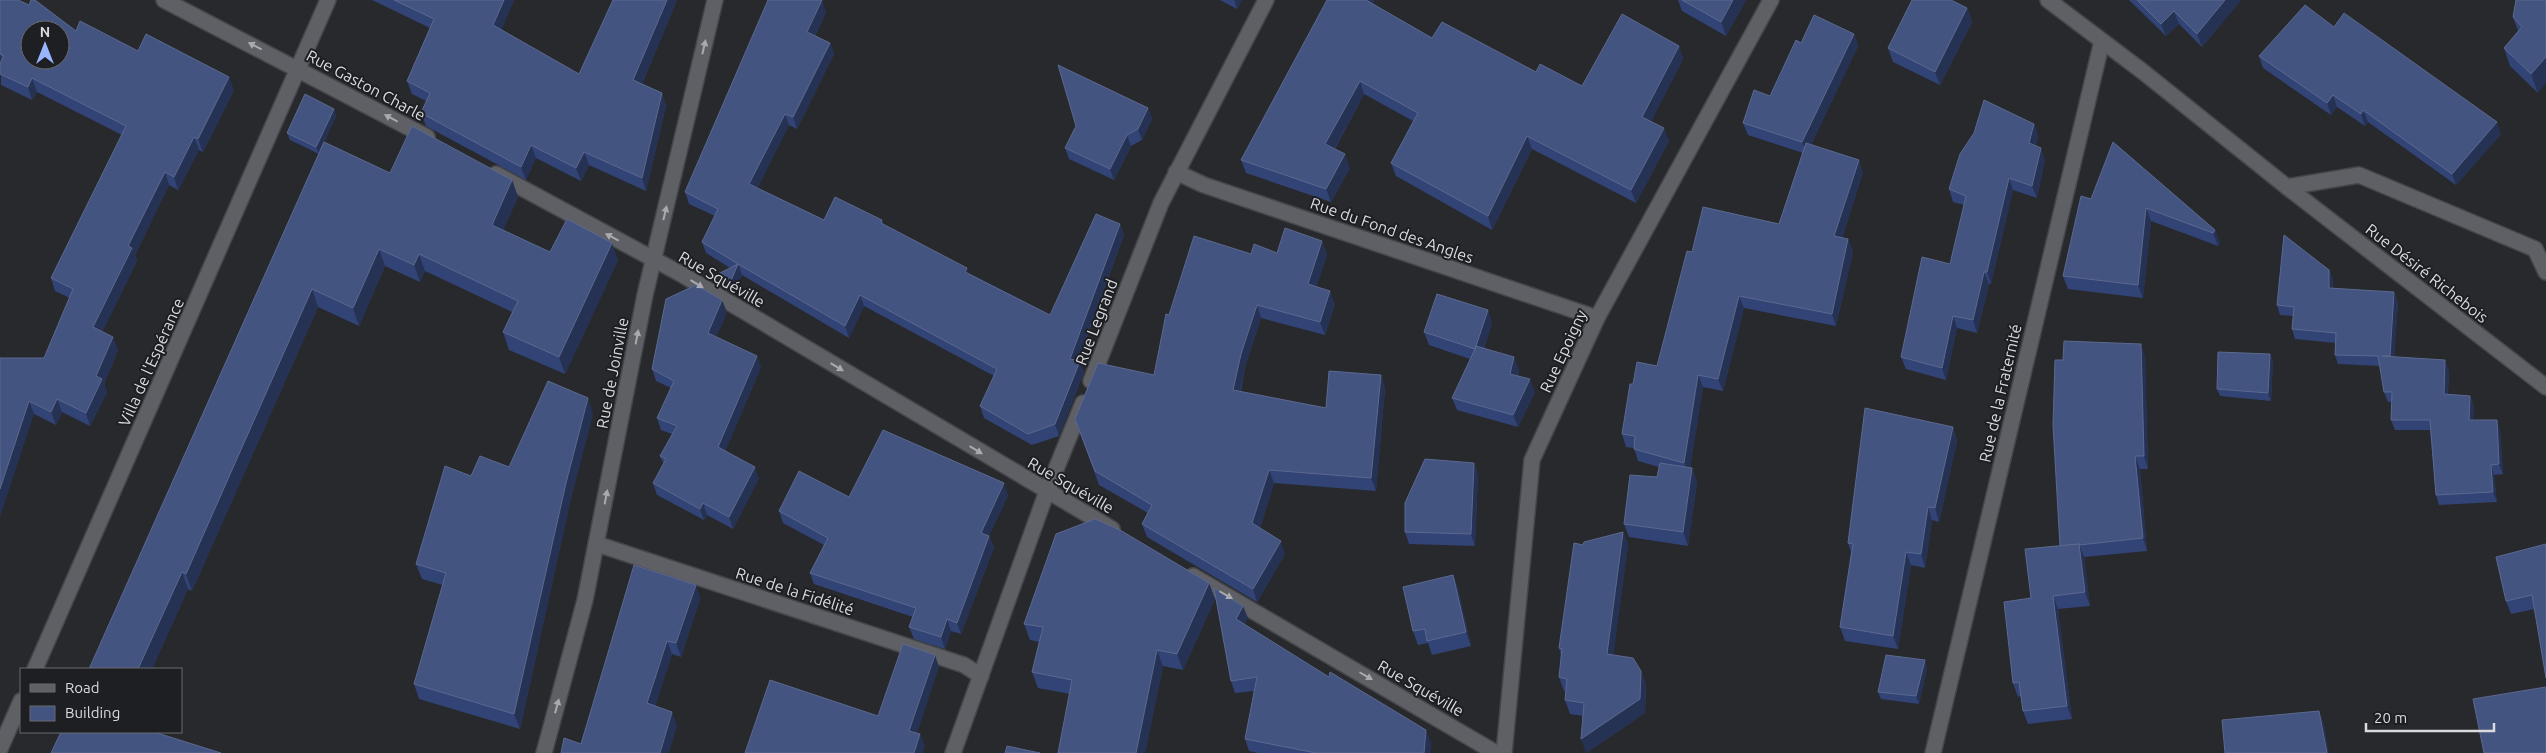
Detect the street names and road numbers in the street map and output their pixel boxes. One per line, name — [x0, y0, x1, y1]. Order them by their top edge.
street label: Rue Gaston Charle — [303, 46, 429, 124]
street label: Rue du Fond des Angles — [1308, 194, 1476, 266]
street label: Rue Désiré Richebois — [2362, 220, 2492, 326]
street label: Rue Squéville — [676, 247, 768, 311]
street label: Rue Legrand — [1071, 277, 1121, 367]
street label: Villa de l'Espérance — [115, 295, 187, 429]
street label: Rue Epoigny — [1536, 307, 1590, 395]
street label: Rue de Joinville — [592, 316, 632, 430]
street label: Rue de la Fraternité — [1975, 322, 2025, 464]
street label: Rue Squéville — [1025, 453, 1117, 517]
street label: Rue de la Fidélité — [734, 563, 856, 619]
street label: Rue Squéville — [1375, 656, 1467, 720]

